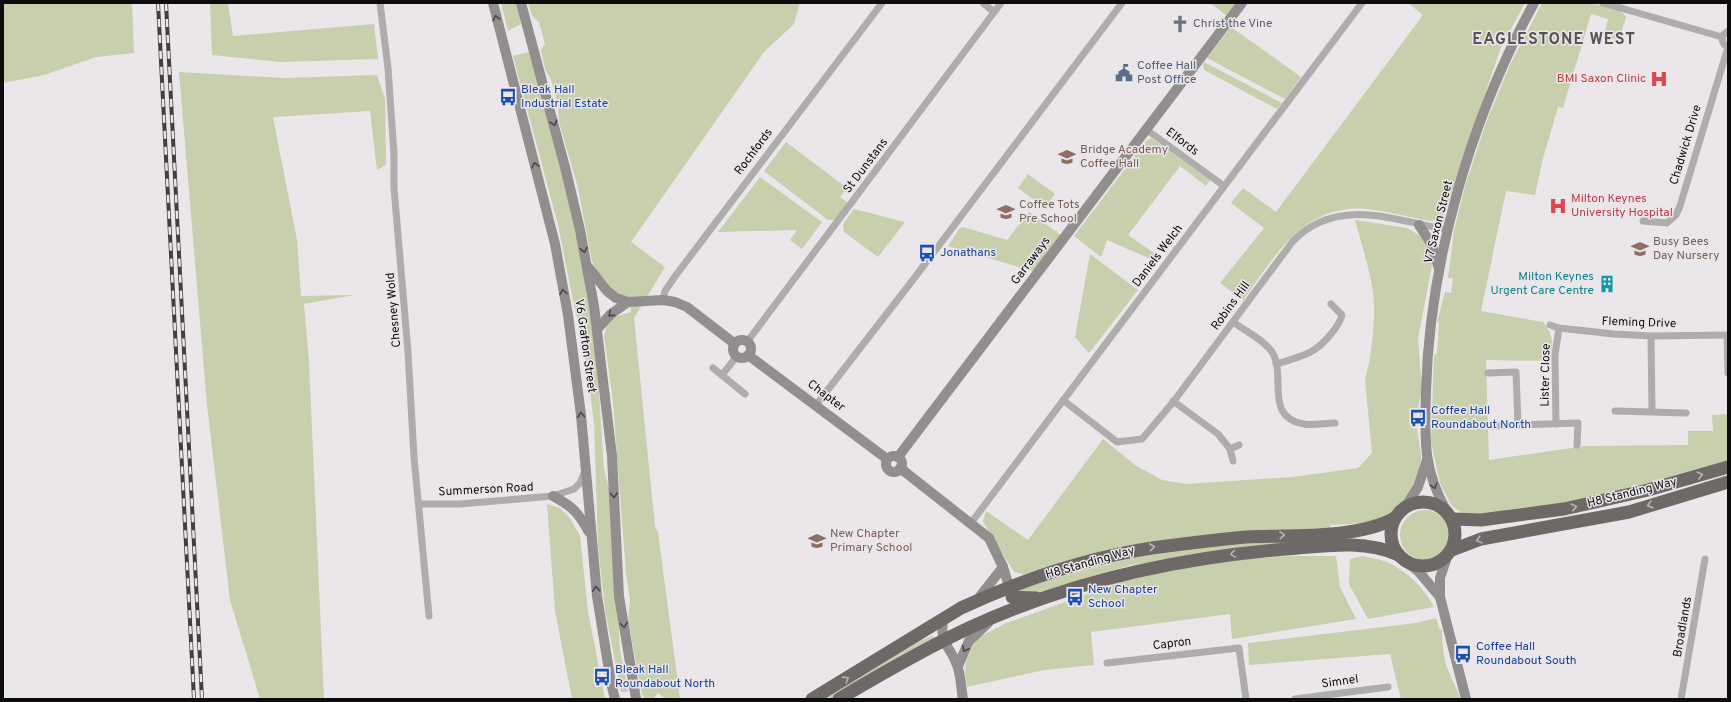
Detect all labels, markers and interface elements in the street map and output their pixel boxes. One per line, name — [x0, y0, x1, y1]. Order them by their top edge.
church icon: Christ the Vine — [1170, 14, 1190, 34]
one-way arrow — [493, 15, 501, 22]
place label: Christ the Vine — [1193, 16, 1273, 32]
district label: EAGLESTONE WEST — [1472, 30, 1636, 50]
place label: Coffee Hall Post Office — [1137, 58, 1197, 88]
public building icon: Coffee Hall Post Office — [1114, 63, 1134, 83]
hospital icon: BMI Saxon Clinic — [1649, 69, 1669, 89]
place label: BMI Saxon Clinic — [1557, 71, 1646, 87]
place label: Bleak Hall Industrial Estate — [521, 82, 608, 112]
bus stop icon: Bleak Hall Industrial Estate — [498, 87, 518, 107]
street label: Chadwick Drive — [1666, 103, 1706, 187]
one-way arrow — [549, 120, 558, 127]
street label: Elfords — [1162, 124, 1202, 160]
street label: Rochfords — [731, 125, 777, 179]
street label: St Dunstans — [840, 135, 892, 197]
place label: Bridge Academy Coffee Hall — [1080, 142, 1168, 172]
school or university icon: Bridge Academy Coffee Hall — [1057, 147, 1077, 167]
one-way arrow — [531, 162, 540, 169]
street label: V7 Saxon Street — [1421, 179, 1457, 265]
place label: Milton Keynes University Hospital — [1571, 191, 1673, 221]
hospital icon: Milton Keynes University Hospital — [1548, 196, 1568, 216]
place label: Coffee Tots Pre School — [1019, 197, 1080, 227]
school or university icon: Coffee Tots Pre School — [996, 202, 1016, 222]
street label: Daniels Welch — [1129, 222, 1187, 290]
street label: Garraways — [1008, 234, 1054, 288]
place label: Busy Bees Day Nursery — [1653, 234, 1720, 264]
school or university icon: Busy Bees Day Nursery — [1630, 239, 1650, 259]
bus stop icon: Jonathans — [917, 243, 937, 263]
place label: Jonathans — [940, 245, 996, 261]
one-way arrow — [579, 247, 588, 253]
place label: Milton Keynes Urgent Care Centre — [1490, 269, 1594, 299]
street label: Chesney Wold — [383, 272, 405, 348]
building icon: Milton Keynes Urgent Care Centre — [1597, 274, 1617, 294]
street label: Robins Hill — [1208, 278, 1254, 334]
one-way arrow — [560, 288, 568, 295]
street label: V6 Grafton Street — [570, 298, 600, 394]
one-way arrow — [609, 309, 616, 316]
street label: Fleming Drive — [1601, 314, 1677, 332]
street label: Lister Close — [1537, 343, 1555, 407]
street label: Chapter — [804, 377, 848, 416]
place label: Coffee Hall Roundabout North — [1431, 403, 1531, 433]
bus stop icon: Coffee Hall Roundabout North — [1408, 408, 1428, 428]
one-way arrow — [577, 412, 586, 418]
one-way arrow — [1696, 471, 1703, 480]
street label: H8 Standing Way — [1585, 474, 1679, 512]
street label: Summerson Road — [438, 480, 534, 500]
one-way arrow — [1429, 482, 1438, 489]
one-way arrow — [609, 492, 618, 498]
one-way arrow — [1647, 501, 1654, 509]
one-way arrow — [1570, 503, 1577, 511]
place label: New Chapter Primary School — [830, 526, 913, 556]
school or university icon: New Chapter Primary School — [807, 531, 827, 551]
one-way arrow — [1279, 531, 1285, 540]
one-way arrow — [1476, 535, 1483, 544]
street label: H8 Standing Way — [1044, 543, 1136, 583]
one-way arrow — [1149, 543, 1155, 552]
one-way arrow — [1230, 550, 1237, 558]
place label: New Chapter School — [1088, 582, 1158, 612]
one-way arrow — [592, 586, 601, 592]
bus stop icon: New Chapter School — [1065, 587, 1085, 607]
street label: Broadlands — [1670, 595, 1696, 659]
one-way arrow — [619, 622, 628, 628]
street label: Capron — [1152, 634, 1192, 654]
place label: Coffee Hall Roundabout South — [1476, 639, 1576, 669]
bus stop icon: Coffee Hall Roundabout South — [1453, 644, 1473, 664]
one-way arrow — [962, 645, 970, 653]
place label: Bleak Hall Roundabout North — [615, 662, 715, 692]
bus stop icon: Bleak Hall Roundabout North — [592, 667, 612, 687]
street label: Simnel — [1321, 671, 1359, 693]
one-way arrow — [842, 677, 849, 684]

